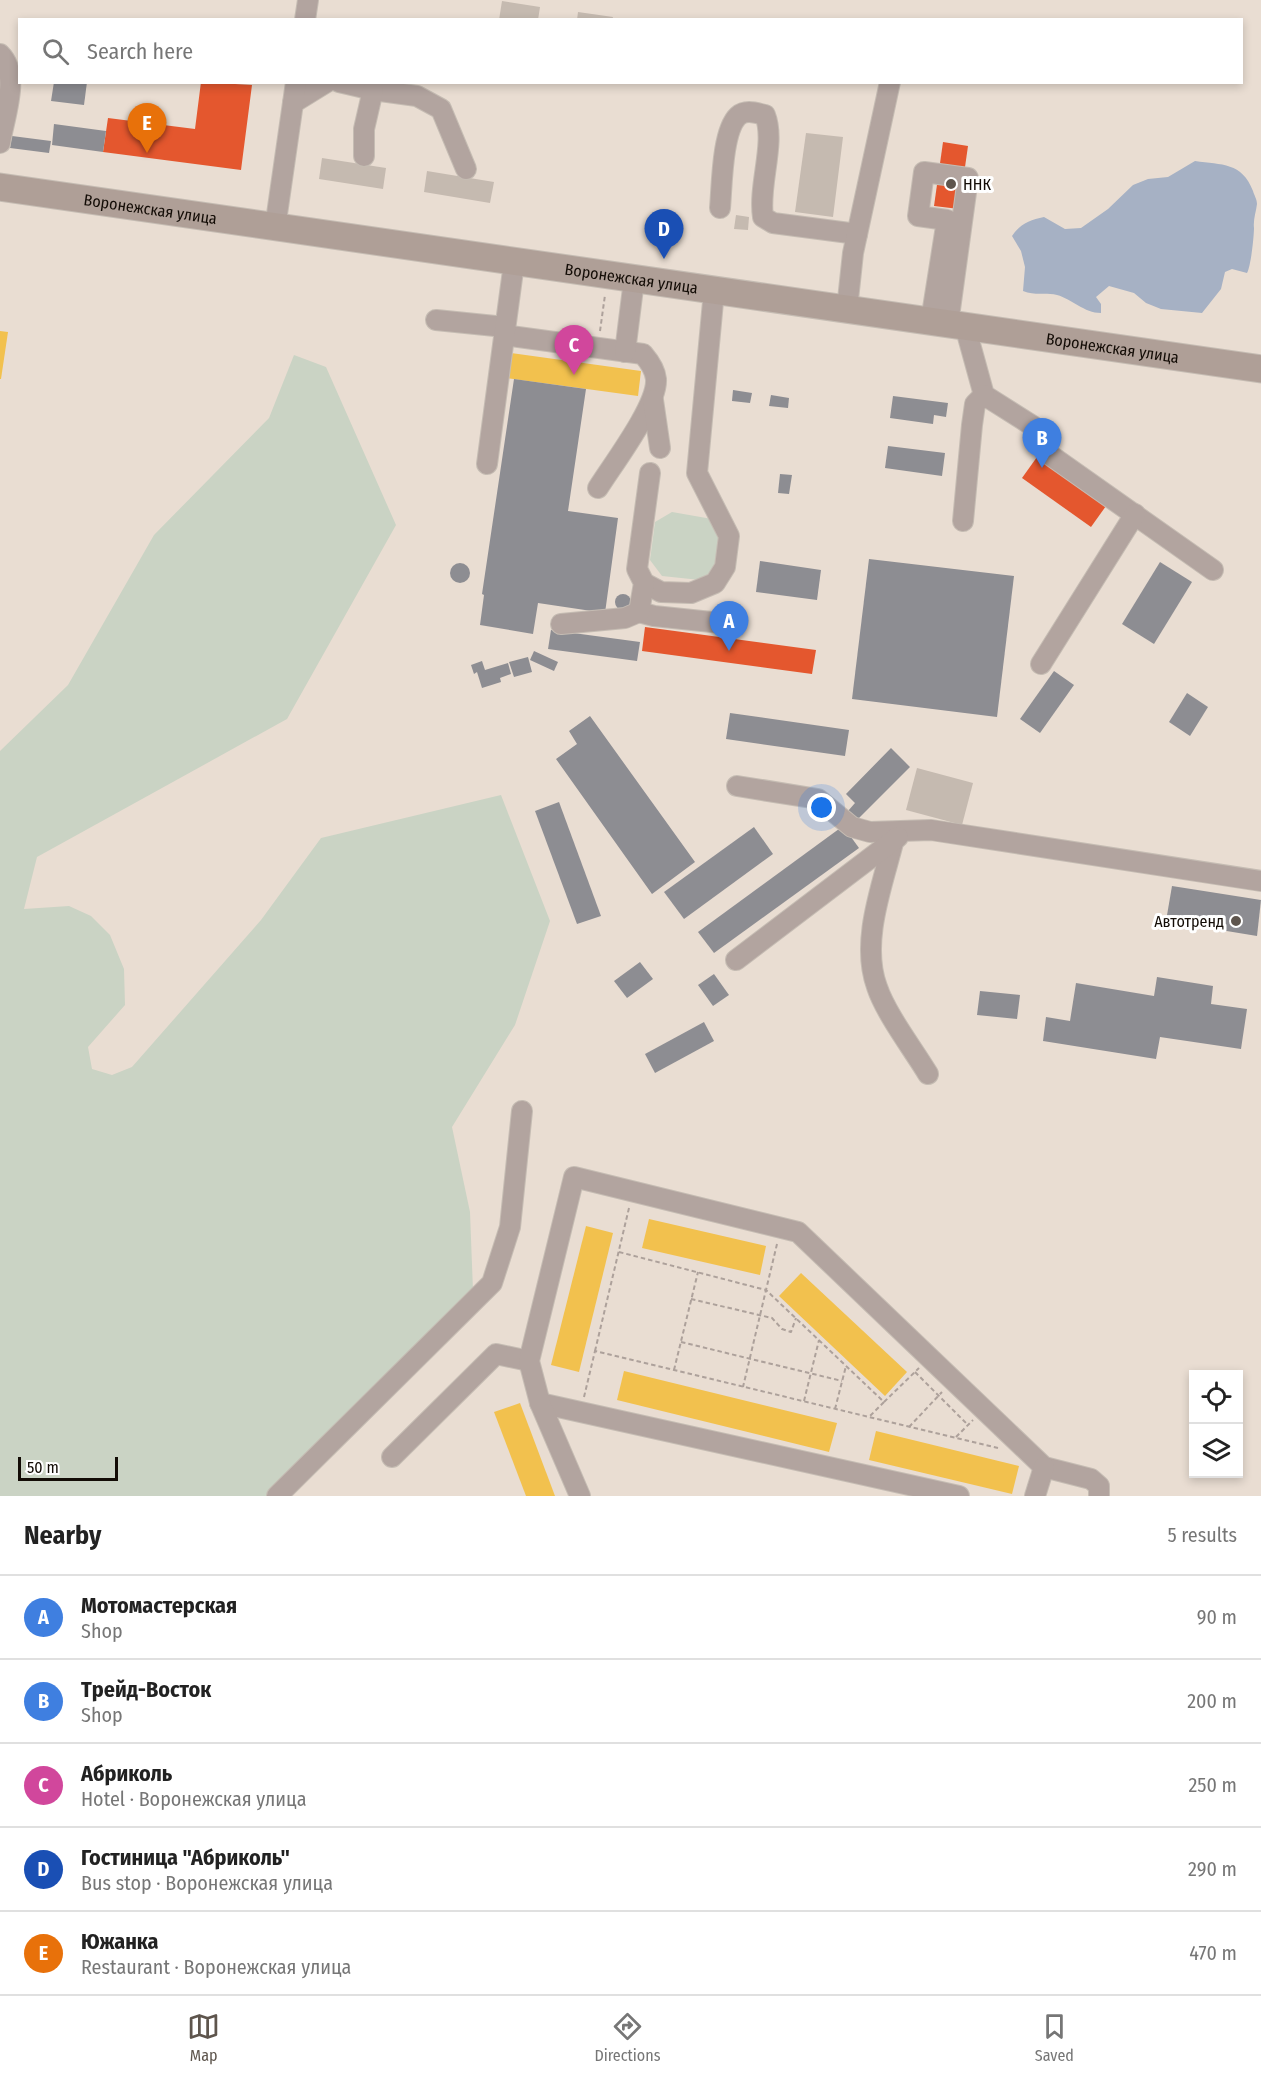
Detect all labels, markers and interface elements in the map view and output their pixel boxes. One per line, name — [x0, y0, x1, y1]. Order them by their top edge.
search box — [18, 18, 1243, 84]
icon: search — [39, 35, 72, 68]
text: Search here — [87, 38, 193, 65]
pin: E — [128, 104, 166, 153]
place label: ННК — [963, 175, 991, 194]
marker: ННК — [944, 177, 958, 191]
street label: Воронежская улица — [83, 190, 218, 228]
pin: D — [644, 210, 684, 259]
street label: Воронежская улица — [564, 259, 699, 297]
pin: C — [554, 326, 594, 375]
street label: Воронежская улица — [1045, 329, 1180, 367]
pin: B — [1022, 418, 1062, 468]
pin: A — [710, 602, 748, 651]
your location — [807, 793, 836, 822]
place label: Автотренд — [1154, 912, 1224, 931]
marker: Автотренд — [1229, 914, 1243, 928]
map controls — [1189, 1370, 1243, 1478]
button: locate — [1189, 1370, 1243, 1424]
button: layers — [1189, 1424, 1243, 1478]
scale bar — [18, 1454, 118, 1482]
text: 50 m — [27, 1458, 59, 1477]
text: Nearby — [24, 1520, 101, 1551]
text: 5 results — [1167, 1523, 1237, 1547]
text: Мотомастерская — [81, 1592, 237, 1619]
text: A — [38, 1605, 49, 1629]
text: 90 m — [1197, 1605, 1237, 1629]
text: Shop — [81, 1619, 123, 1643]
text: Трейд-Восток — [81, 1676, 211, 1703]
text: B — [38, 1689, 49, 1713]
text: 200 m — [1187, 1689, 1237, 1713]
text: Shop — [81, 1703, 123, 1727]
text: Абриколь — [81, 1760, 172, 1787]
text: C — [38, 1773, 49, 1797]
text: 250 m — [1189, 1773, 1237, 1797]
text: Hotel · Воронежская улица — [81, 1787, 306, 1811]
text: Гостиница "Абриколь" — [81, 1844, 290, 1871]
text: D — [38, 1857, 49, 1881]
text: 290 m — [1188, 1857, 1237, 1881]
text: Bus stop · Воронежская улица — [81, 1871, 333, 1895]
text: Южанка — [81, 1928, 158, 1955]
text: E — [39, 1941, 48, 1965]
text: 470 m — [1189, 1941, 1237, 1965]
text: Restaurant · Воронежская улица — [81, 1955, 351, 1979]
tab: Map — [187, 2010, 220, 2065]
tab: Directions — [594, 2010, 661, 2065]
tab: Saved — [1035, 2010, 1074, 2065]

